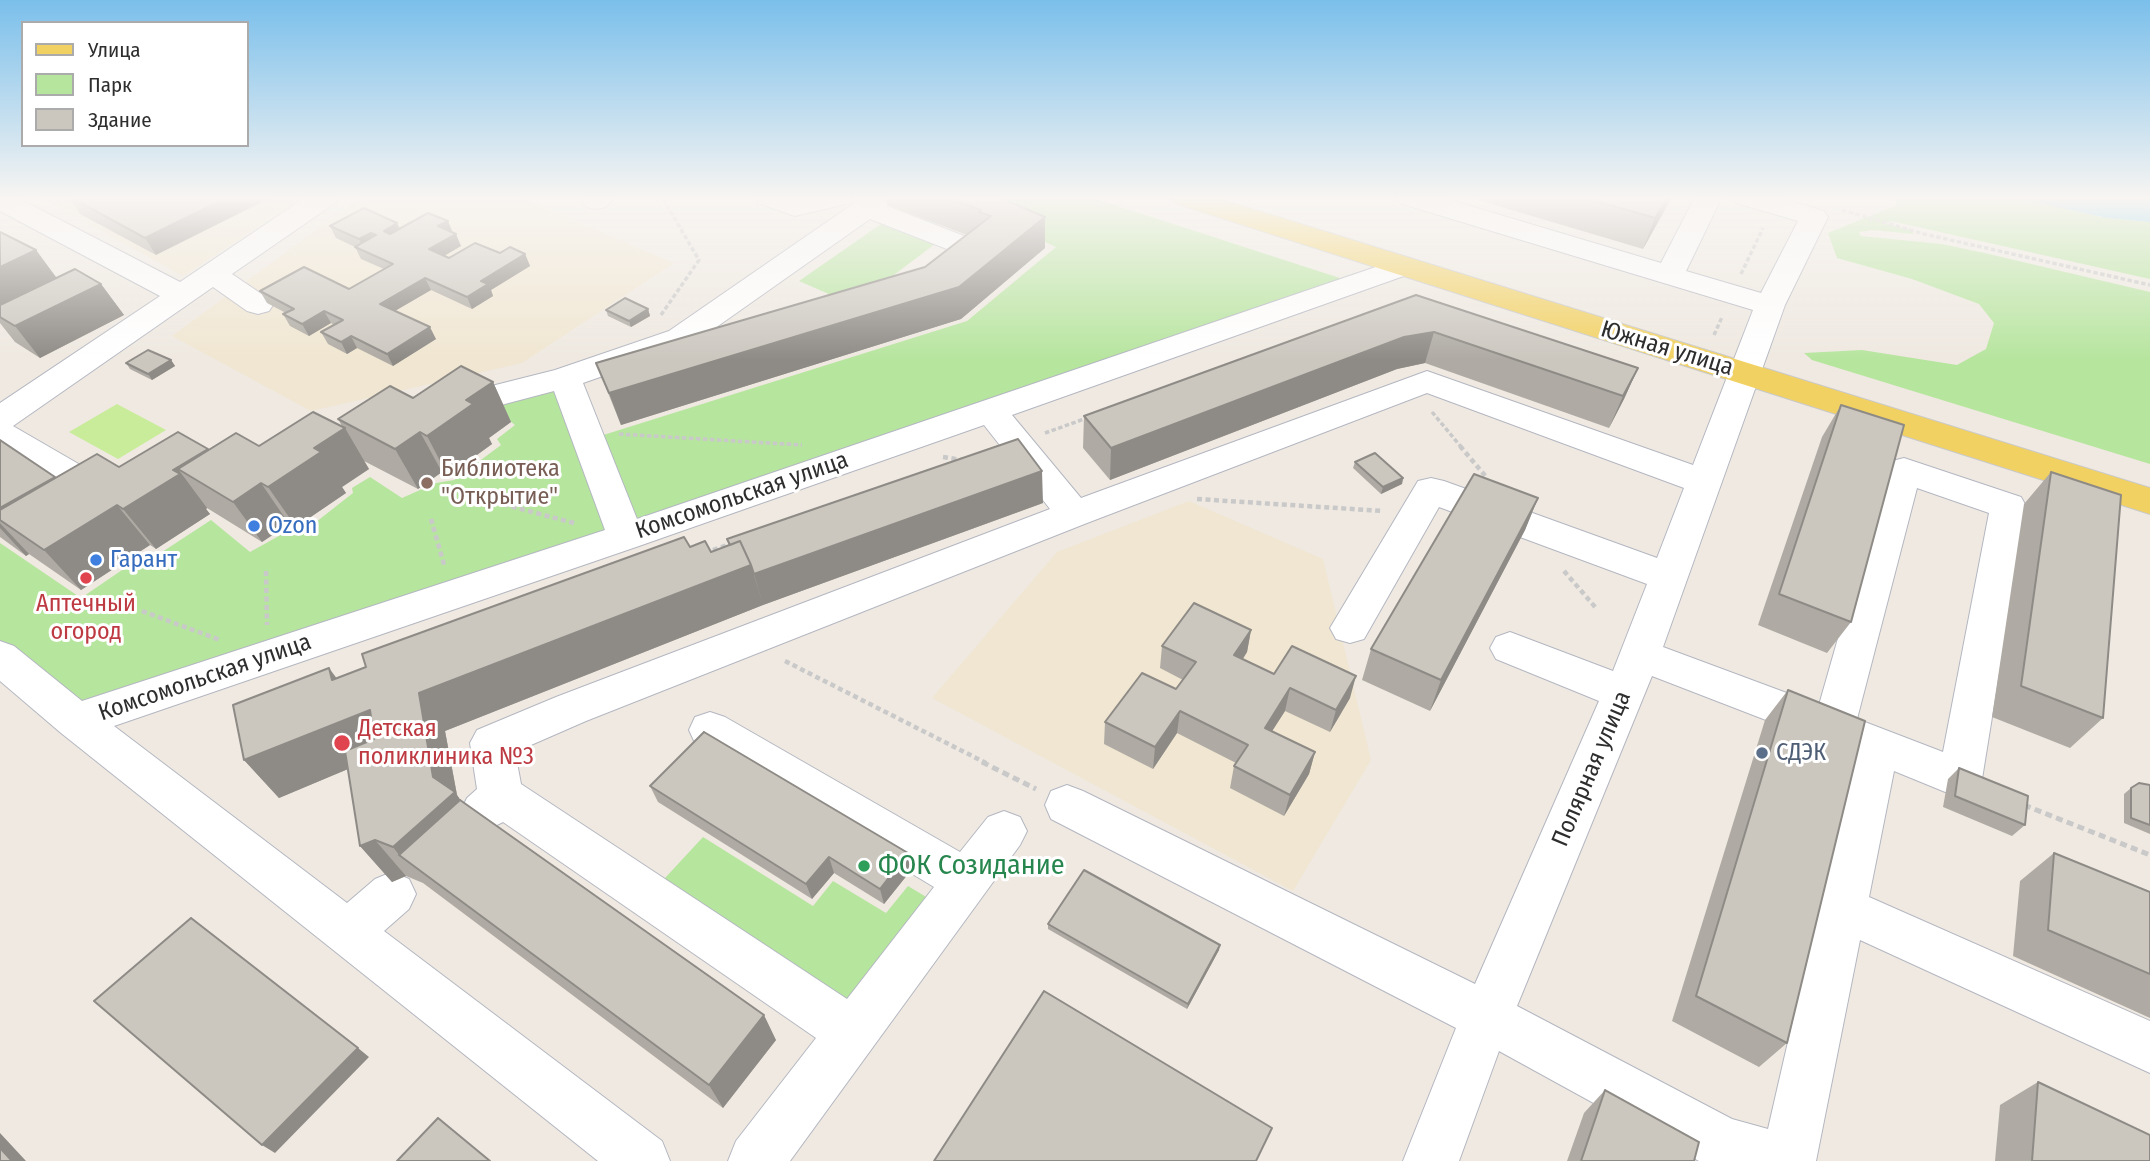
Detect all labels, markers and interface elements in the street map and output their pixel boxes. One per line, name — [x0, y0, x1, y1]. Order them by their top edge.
legend — [21, 21, 248, 147]
text: Улица — [88, 37, 141, 63]
text: Парк — [88, 72, 132, 98]
text: Здание — [88, 107, 152, 133]
street label: Южная улица — [1597, 315, 1737, 383]
street label: Комсомольская улица — [632, 446, 852, 546]
place label: Библиотека "Открытие" — [441, 455, 560, 511]
marker: Библиотека "Открытие" — [419, 475, 435, 491]
place label: Ozon — [268, 512, 317, 540]
marker: Ozon — [246, 518, 262, 534]
place label: Гарант — [110, 546, 177, 574]
marker: Гарант — [88, 552, 104, 568]
marker: Аптечный огород — [78, 570, 94, 586]
place label: Аптечный огород — [36, 590, 136, 646]
street label: Комсомольская улица — [95, 628, 315, 728]
street label: Полярная улица — [1546, 687, 1638, 851]
place label: Детская поликлиника №3 — [358, 715, 534, 771]
marker: Детская поликлиника №3 — [332, 733, 352, 753]
place label: СДЭК — [1776, 739, 1826, 767]
marker: СДЭК — [1754, 745, 1770, 761]
place label: ФОК Созидание — [878, 849, 1065, 883]
marker: ФОК Созидание — [856, 858, 872, 874]

